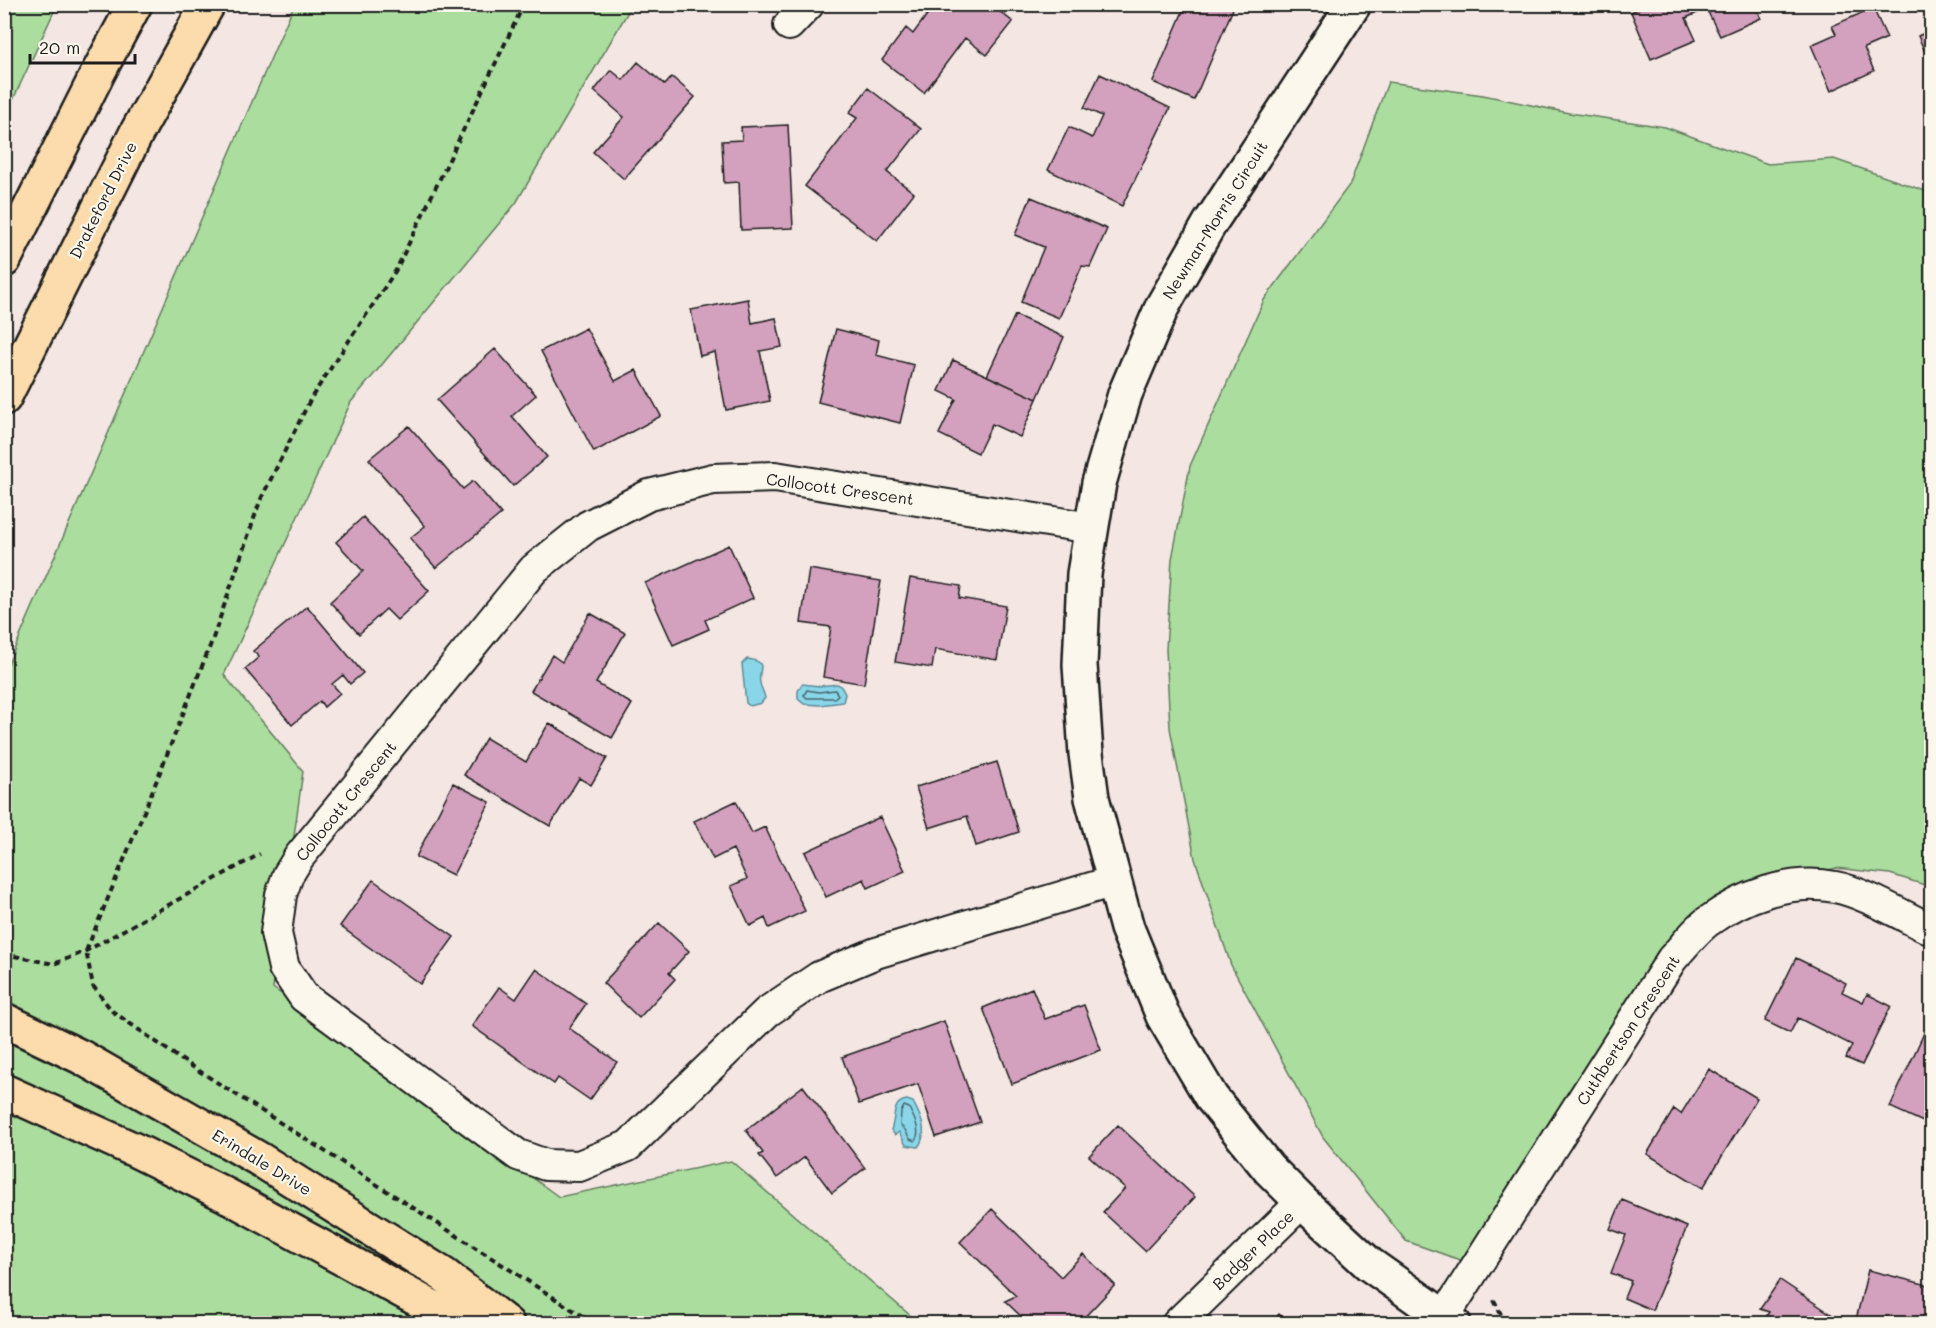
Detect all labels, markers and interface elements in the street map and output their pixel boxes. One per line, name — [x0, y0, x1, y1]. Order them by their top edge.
scale bar — [30, 27, 135, 65]
text: 20 m — [39, 35, 80, 59]
street label: Newman-Morris Circuit — [1157, 137, 1272, 303]
street label: Drakeford Drive — [64, 138, 141, 262]
street label: Collocott Crescent — [765, 468, 915, 509]
street label: Collocott Crescent — [291, 736, 401, 865]
street label: Cuthbertson Crescent — [1571, 951, 1684, 1109]
street label: Erindale Drive — [209, 1124, 316, 1200]
street label: Badger Place — [1207, 1205, 1298, 1294]

